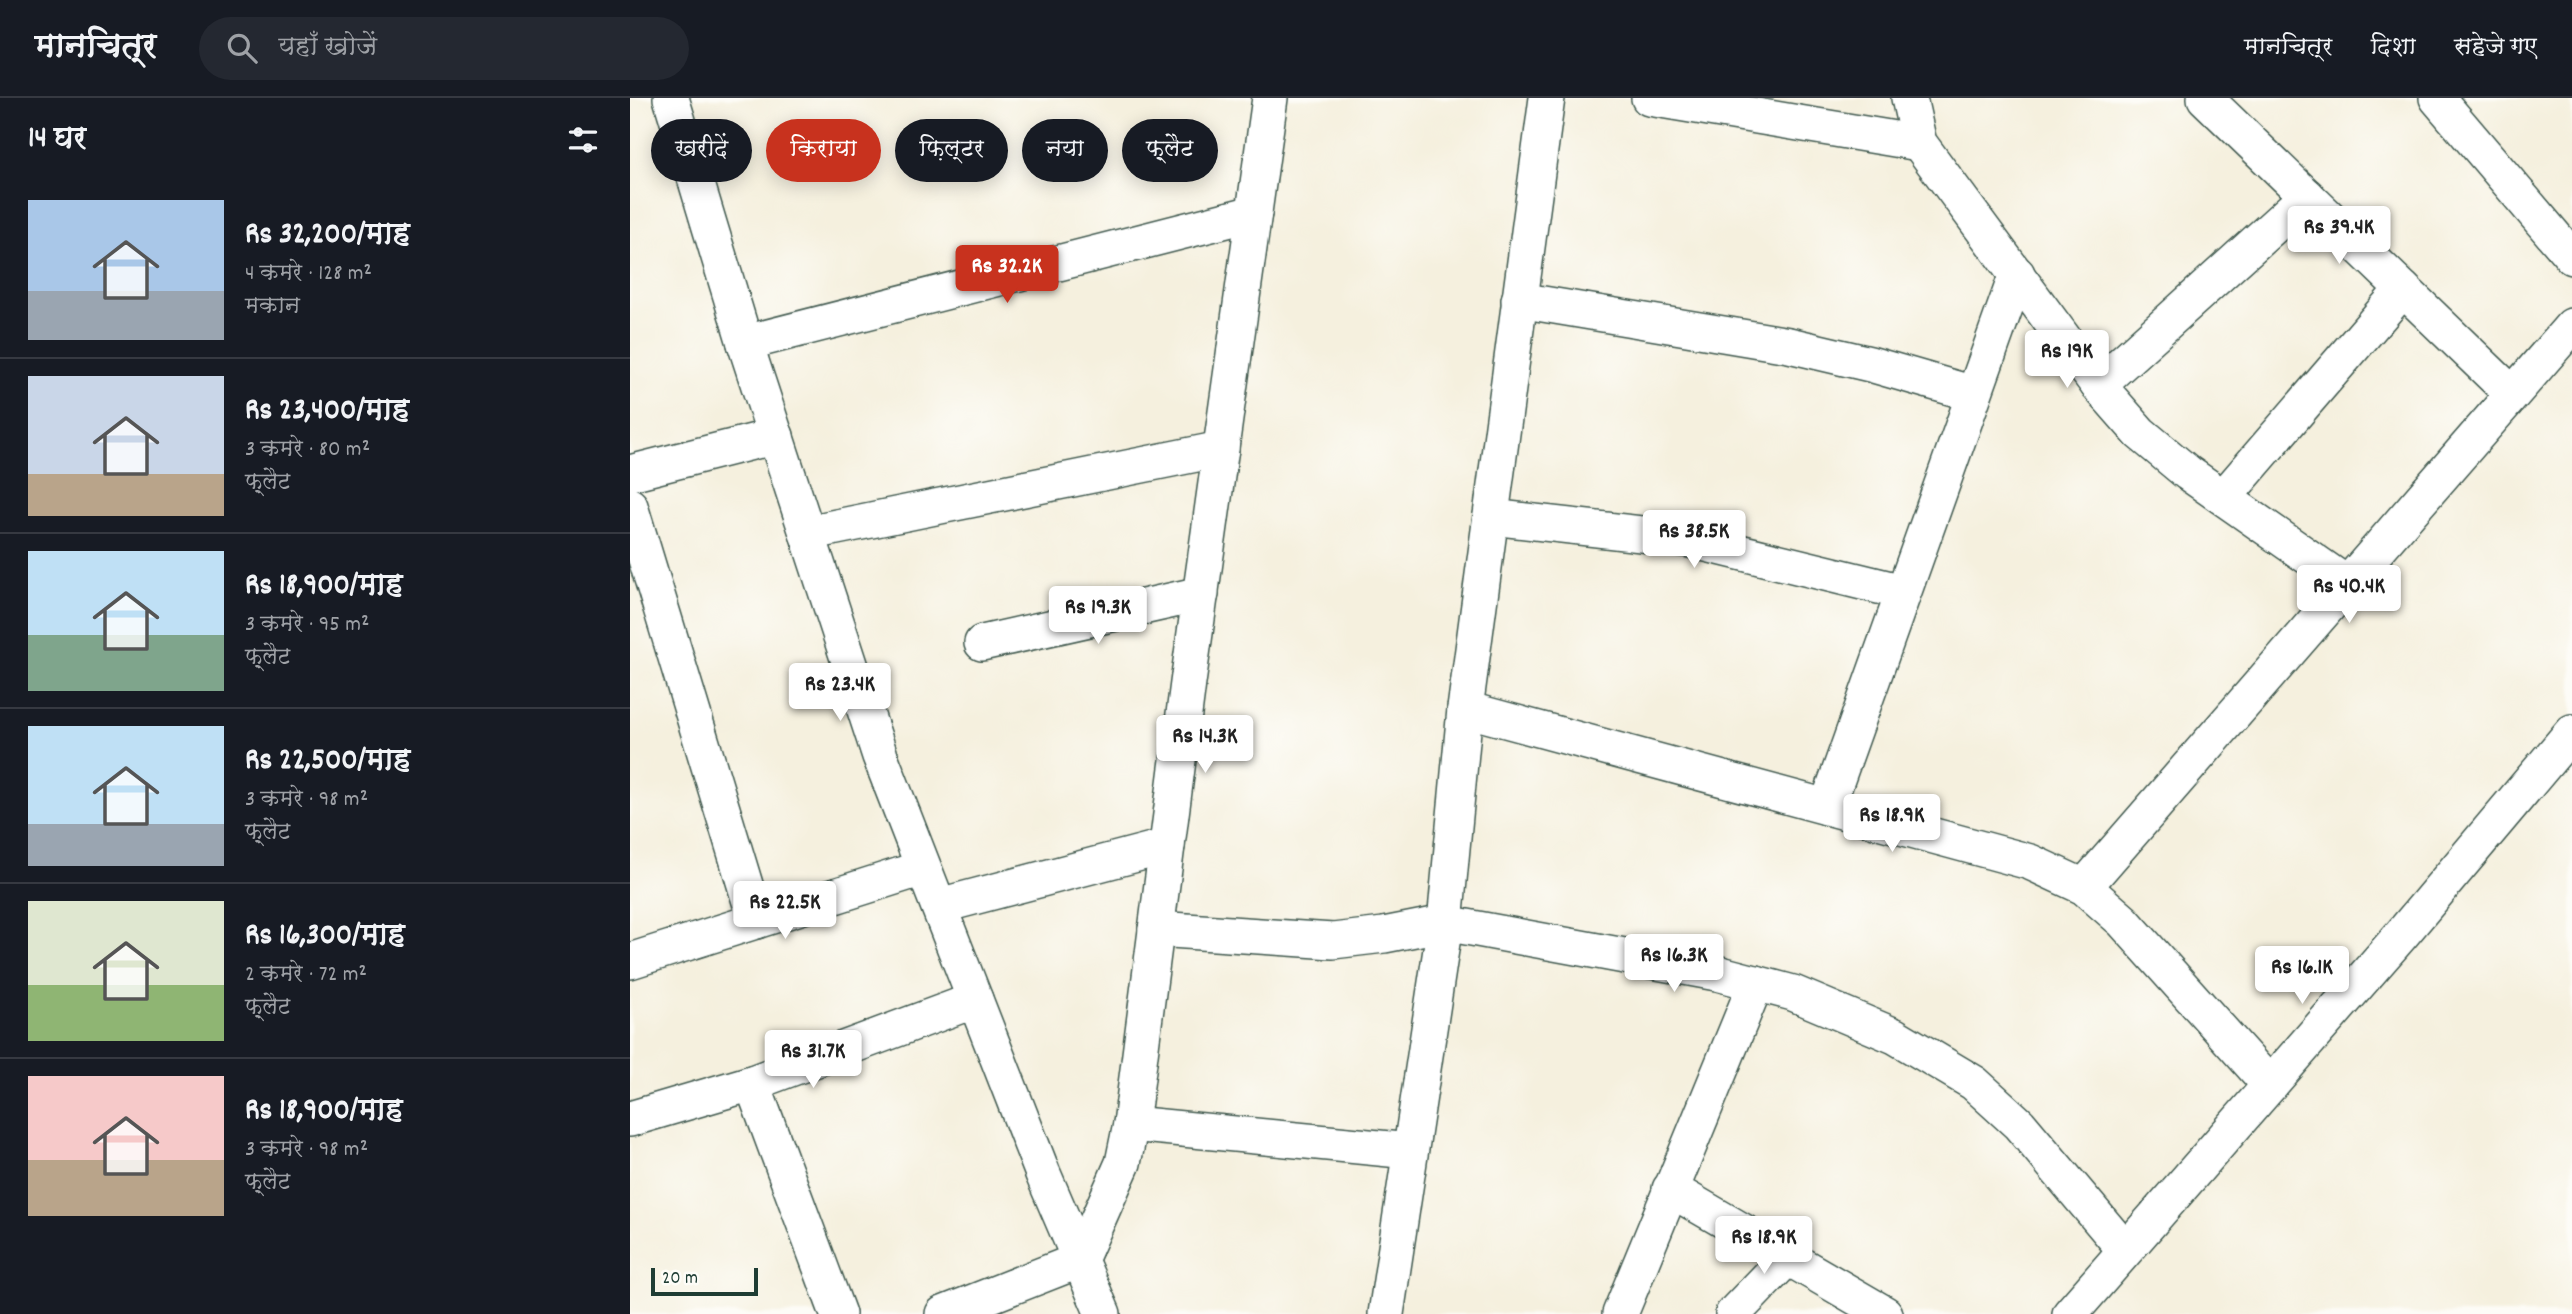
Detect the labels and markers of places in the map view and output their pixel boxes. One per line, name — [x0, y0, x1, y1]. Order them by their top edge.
pin: Rs 39.4K — [2267, 206, 2411, 266]
pin: Rs 32.2K — [935, 246, 1079, 305]
pin: Rs 19K — [2010, 330, 2124, 390]
pin: Rs 38.5K — [1622, 510, 1766, 570]
pin: Rs 40.4K — [2277, 566, 2421, 625]
pin: Rs 19.3K — [1026, 587, 1170, 646]
pin: Rs 23.4K — [768, 664, 912, 723]
pin: Rs 14.3K — [1133, 716, 1277, 775]
pin: Rs 18.9K — [1820, 794, 1964, 854]
pin: Rs 22.5K — [713, 882, 857, 941]
pin: Rs 16.3K — [1602, 934, 1746, 994]
pin: Rs 16.1K — [2230, 946, 2374, 1006]
pin: Rs 31.7K — [741, 1030, 885, 1090]
pin: Rs 18.9K — [1692, 1216, 1836, 1276]

